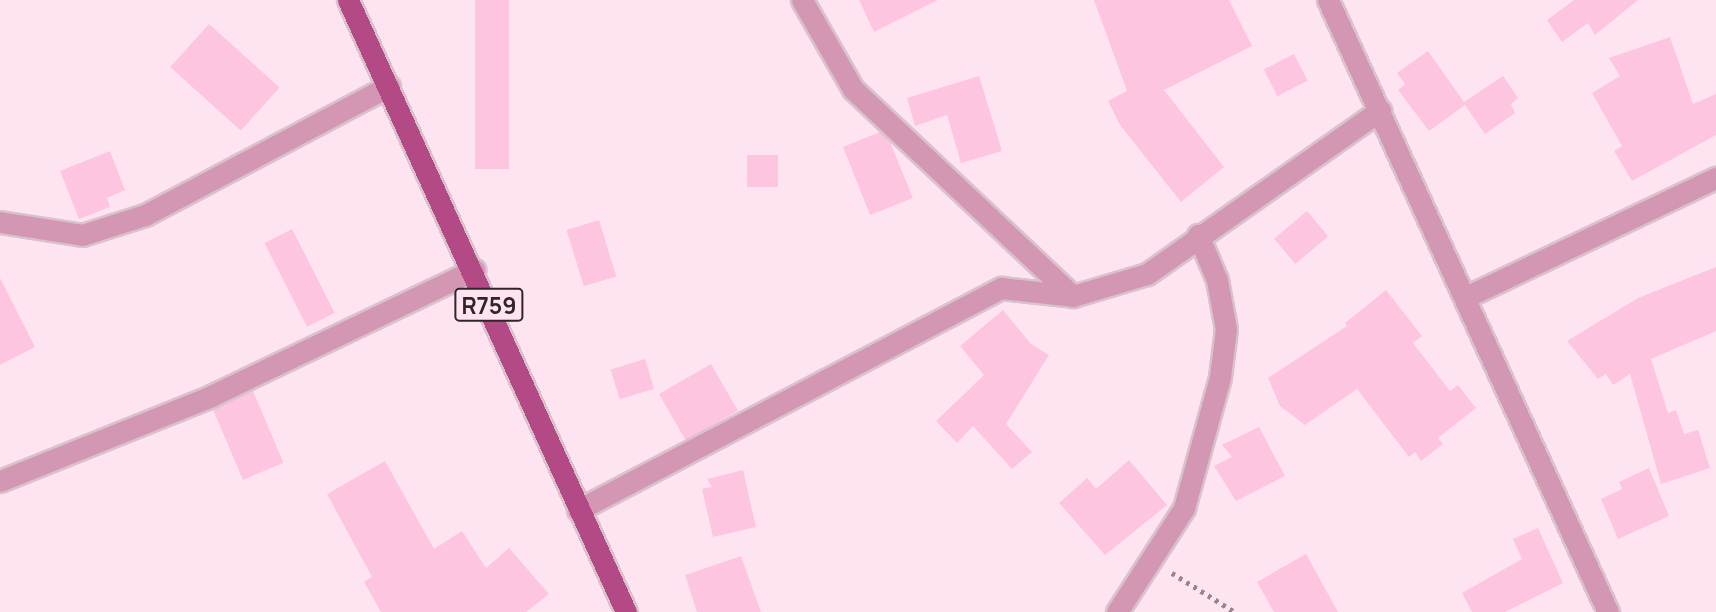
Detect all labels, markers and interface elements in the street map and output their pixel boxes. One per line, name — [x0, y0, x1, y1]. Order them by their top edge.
road number: R759 — [454, 286, 524, 324]

